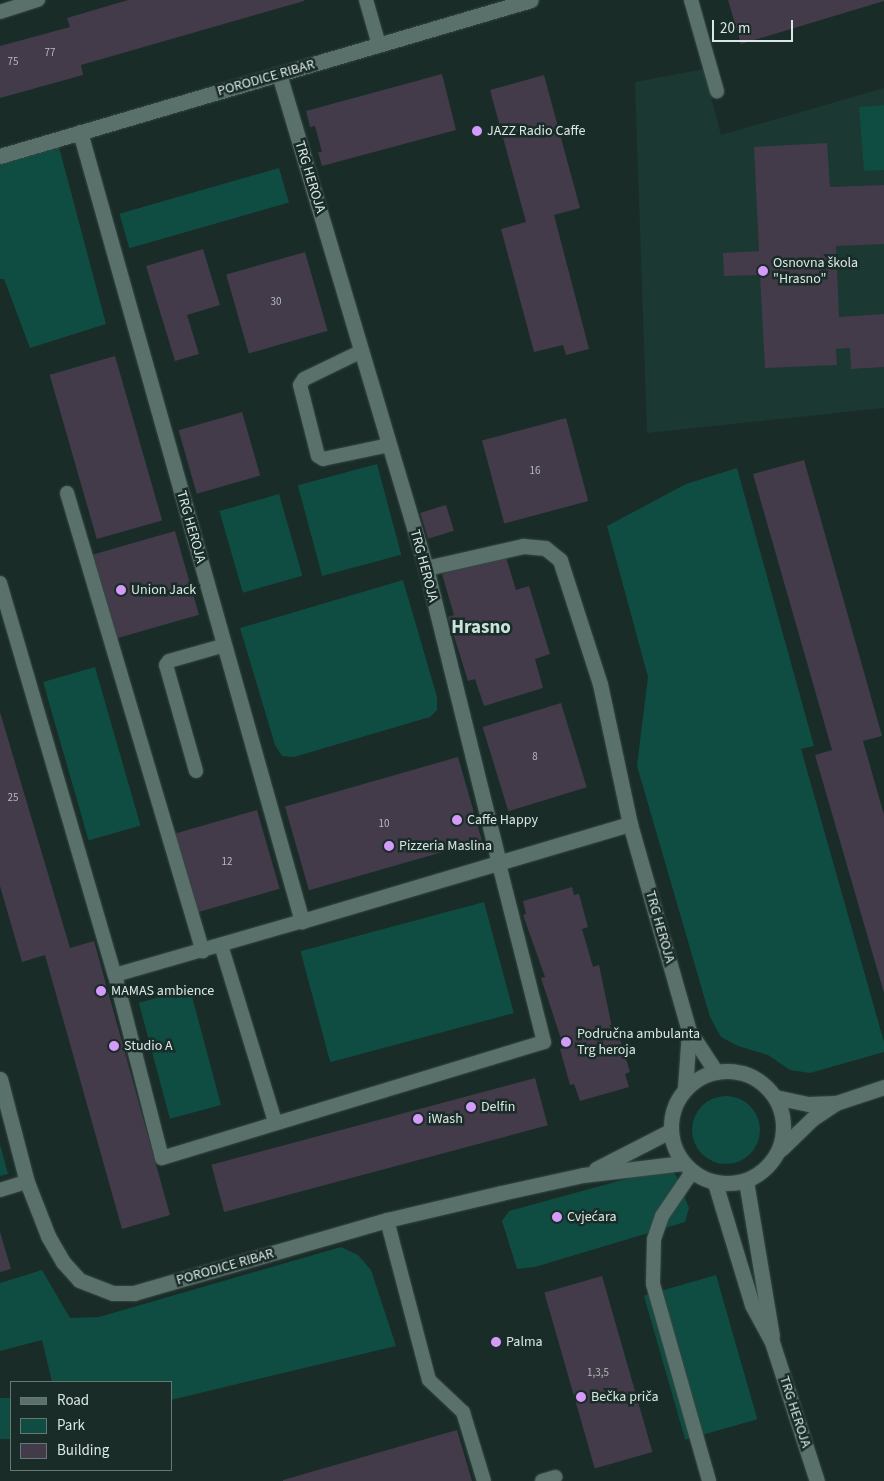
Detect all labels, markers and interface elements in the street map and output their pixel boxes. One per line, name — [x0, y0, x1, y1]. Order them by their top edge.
scale bar — [714, 10, 795, 42]
text: 20 m — [720, 18, 750, 39]
house number: 77 — [45, 46, 55, 60]
house number: 75 — [8, 55, 18, 69]
street label: PORODICE RIBAR — [215, 56, 317, 100]
place label: JAZZ Radio Caffe — [487, 123, 585, 139]
marker: JAZZ Radio Caffe — [471, 125, 483, 137]
street label: TRG HEROJA — [291, 139, 329, 215]
place label: Osnovna škola "Hrasno" — [773, 255, 858, 288]
marker: Osnovna škola "Hrasno" — [757, 265, 769, 277]
house number: 30 — [271, 295, 281, 309]
house number: 16 — [530, 464, 540, 478]
street label: TRG HEROJA — [173, 489, 209, 565]
street label: TRG HEROJA — [406, 528, 442, 604]
place label: Union Jack — [131, 582, 196, 598]
marker: Union Jack — [115, 584, 127, 596]
district label: Hrasno — [451, 617, 511, 639]
house number: 8 — [532, 750, 538, 764]
house number: 25 — [8, 791, 18, 805]
place label: Caffe Happy — [467, 812, 538, 828]
marker: Caffe Happy — [451, 814, 463, 826]
house number: 10 — [379, 817, 389, 831]
place label: Pizzeria Maslina — [399, 838, 492, 854]
marker: Pizzeria Maslina — [383, 840, 395, 852]
house number: 12 — [222, 855, 232, 869]
street label: TRG HEROJA — [642, 889, 678, 965]
place label: MAMAS ambience — [111, 983, 214, 999]
marker: MAMAS ambience — [95, 985, 107, 997]
place label: Područna ambulanta Trg heroja — [577, 1026, 700, 1058]
marker: Područna ambulanta Trg heroja — [559, 1035, 573, 1049]
place label: Studio A — [124, 1038, 173, 1054]
marker: Studio A — [108, 1040, 120, 1052]
place label: Delfin — [481, 1099, 515, 1115]
marker: Delfin — [465, 1101, 477, 1113]
place label: iWash — [428, 1111, 463, 1127]
marker: iWash — [412, 1113, 424, 1125]
place label: Cvjećara — [567, 1209, 616, 1225]
marker: Cvjećara — [551, 1211, 563, 1223]
street label: PORODICE RIBAR — [174, 1245, 276, 1289]
place label: Palma — [506, 1334, 543, 1350]
marker: Palma — [490, 1336, 502, 1348]
house number: 1,3,5 — [587, 1366, 609, 1380]
street label: TRG HEROJA — [776, 1374, 814, 1450]
legend — [10, 1381, 172, 1471]
place label: Bečka priča — [591, 1389, 659, 1405]
text: Road — [57, 1390, 89, 1411]
marker: Bečka priča — [575, 1391, 587, 1403]
text: Park — [57, 1415, 85, 1436]
text: Building — [57, 1440, 109, 1461]

